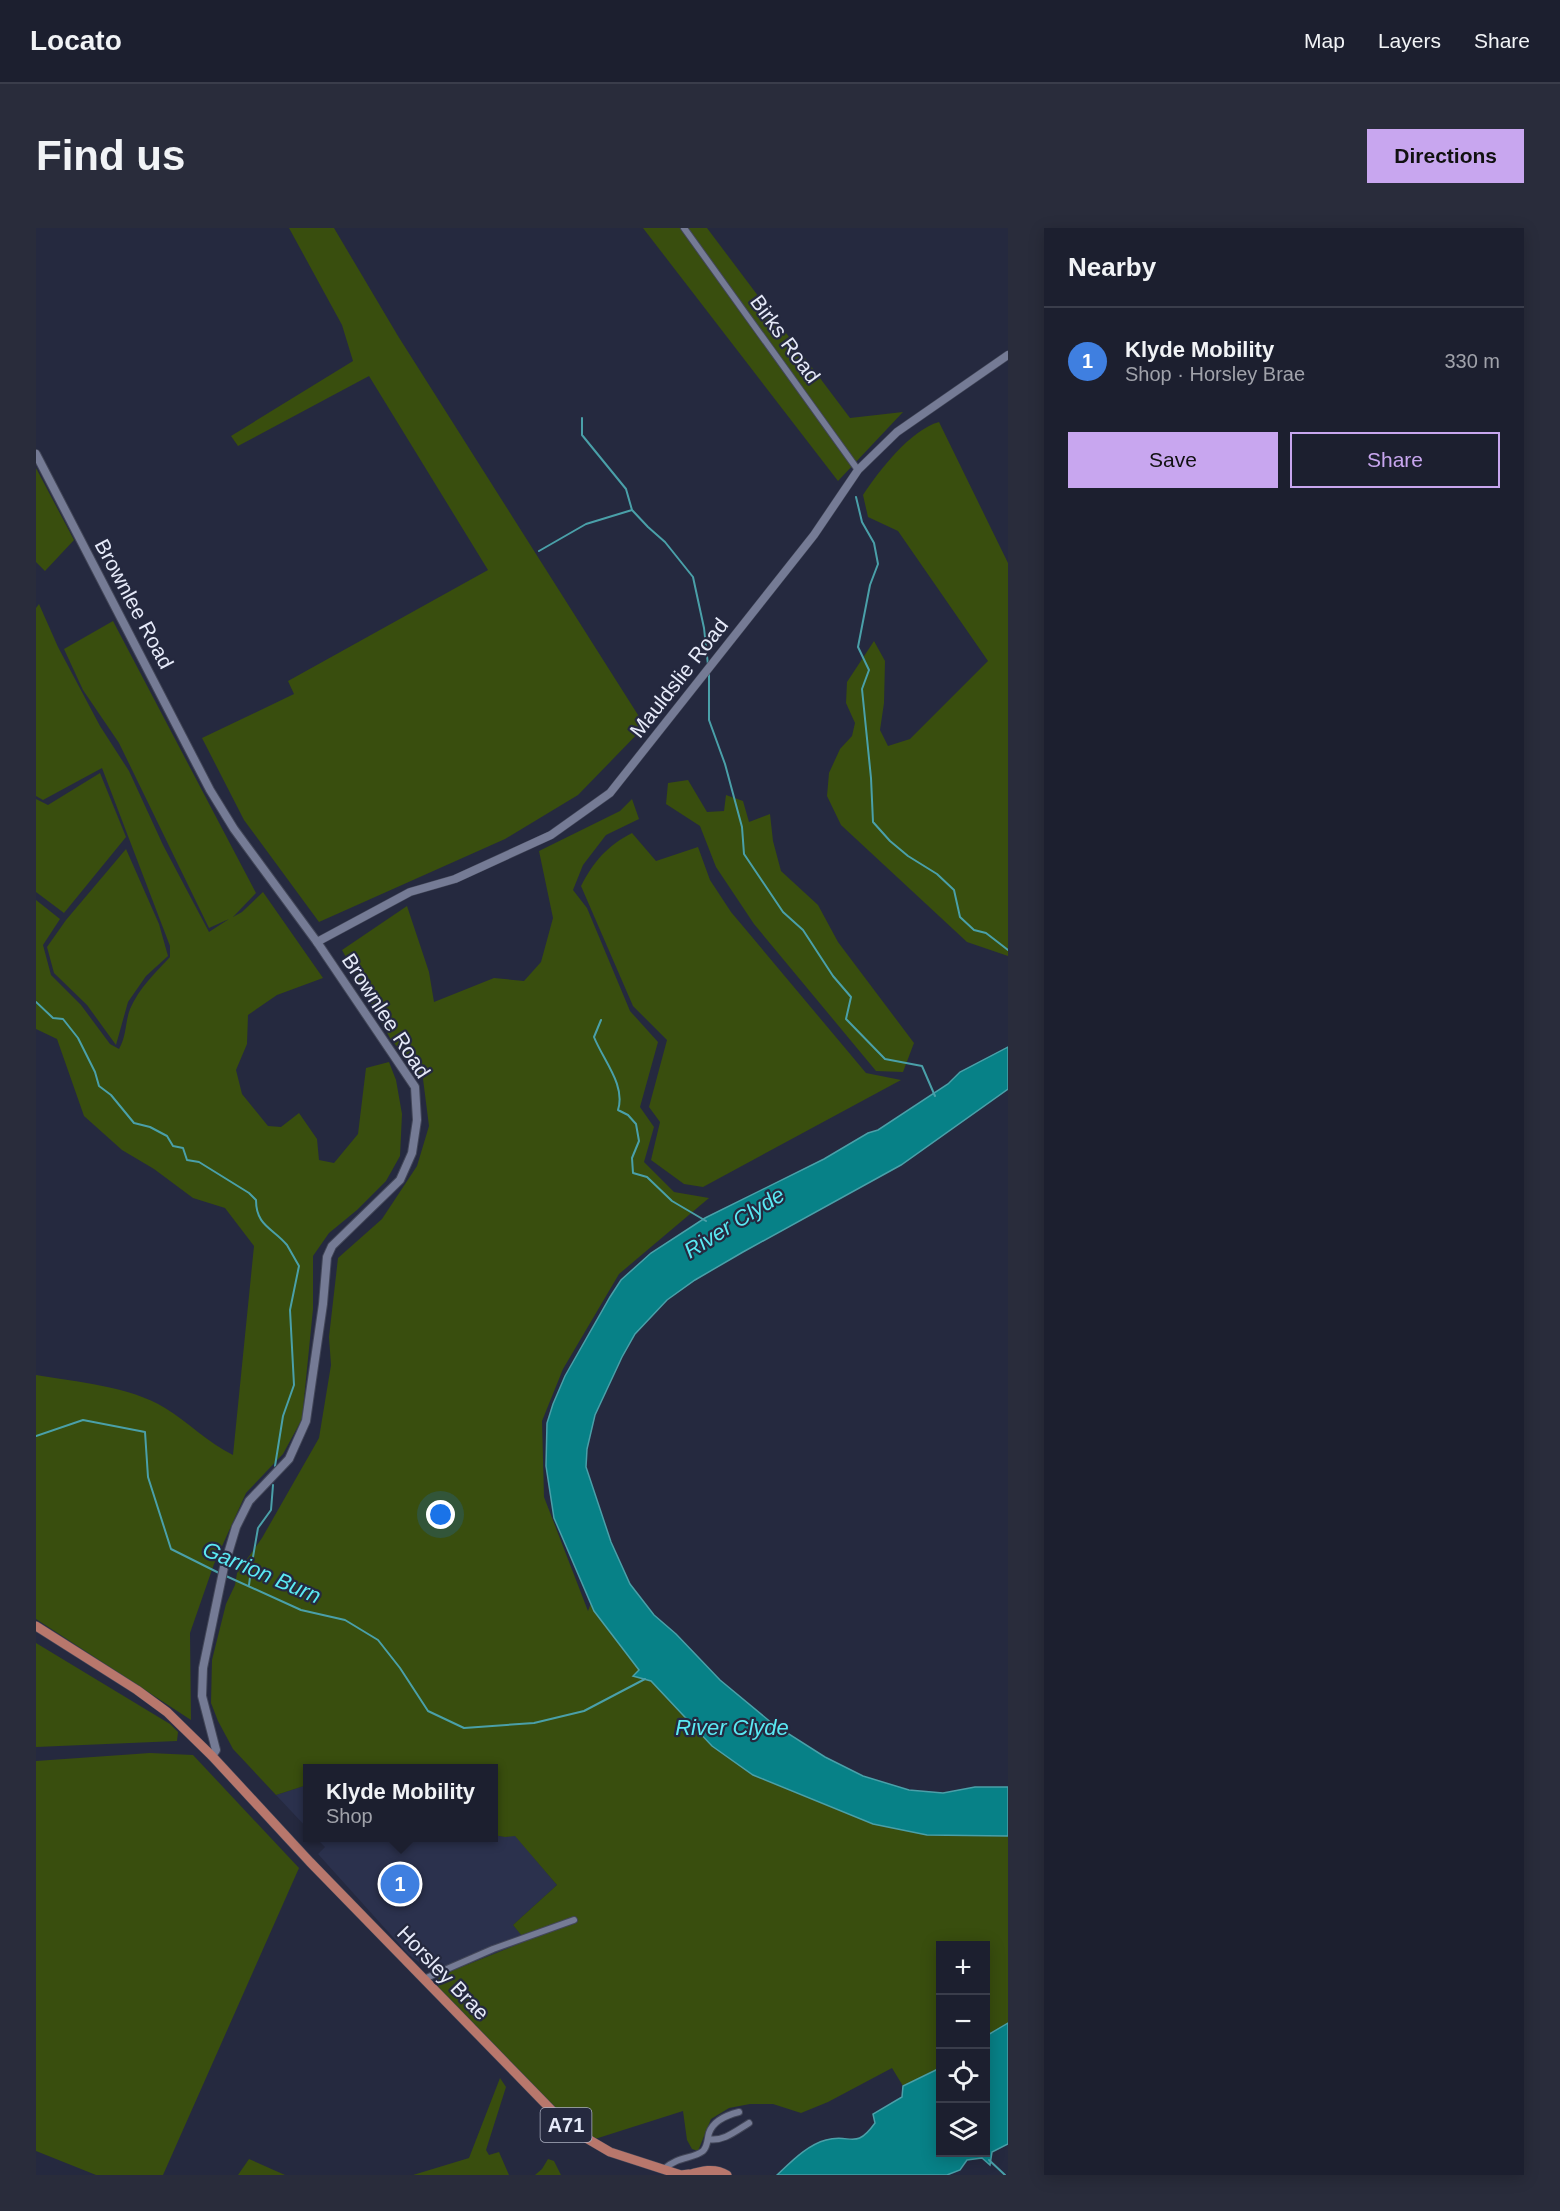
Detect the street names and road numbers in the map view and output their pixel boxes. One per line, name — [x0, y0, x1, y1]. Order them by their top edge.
street label: Birks Road — [746, 290, 825, 387]
street label: Brownlee Road — [91, 535, 178, 673]
street label: Mauldslie Road — [625, 614, 732, 742]
street label: Brownlee Road — [338, 949, 435, 1082]
street label: Horsley Brae — [393, 1921, 494, 2024]
road number: A71 — [540, 2108, 592, 2142]

